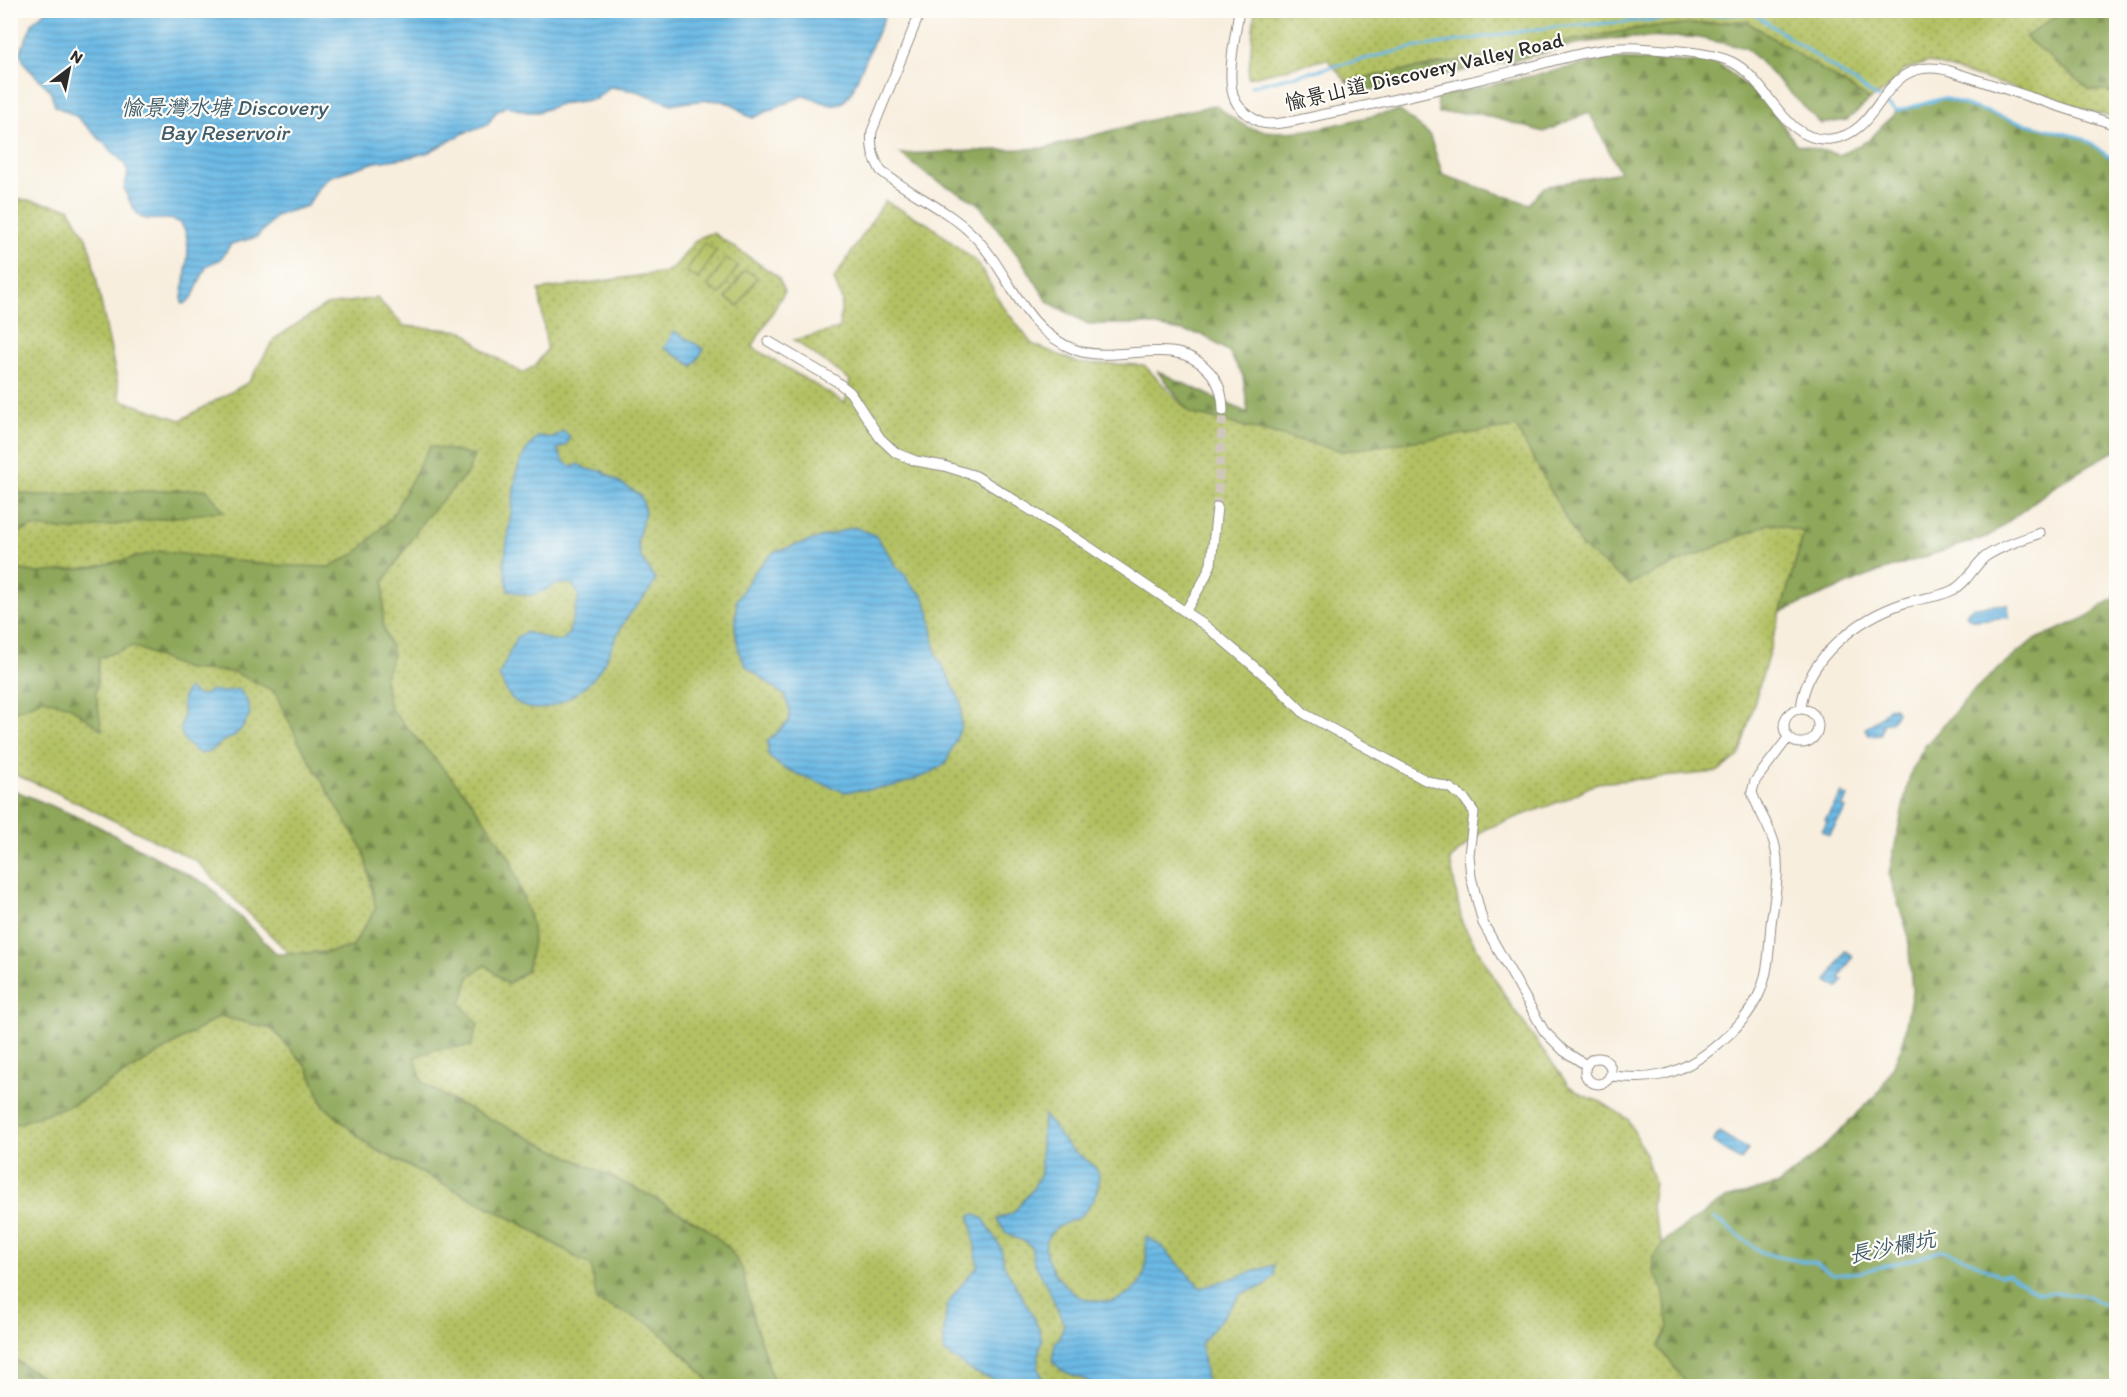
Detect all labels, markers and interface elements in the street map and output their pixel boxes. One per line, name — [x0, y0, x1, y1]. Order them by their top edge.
street label: 愉景山道 Discovery Valley Road — [1282, 27, 1566, 115]
north arrow — [39, 39, 99, 99]
text: N — [67, 46, 86, 68]
water label: 愉景灣水塘 Discovery Bay Reservoir — [121, 94, 330, 146]
water label: 長沙欄坑 — [1846, 1225, 1940, 1269]

